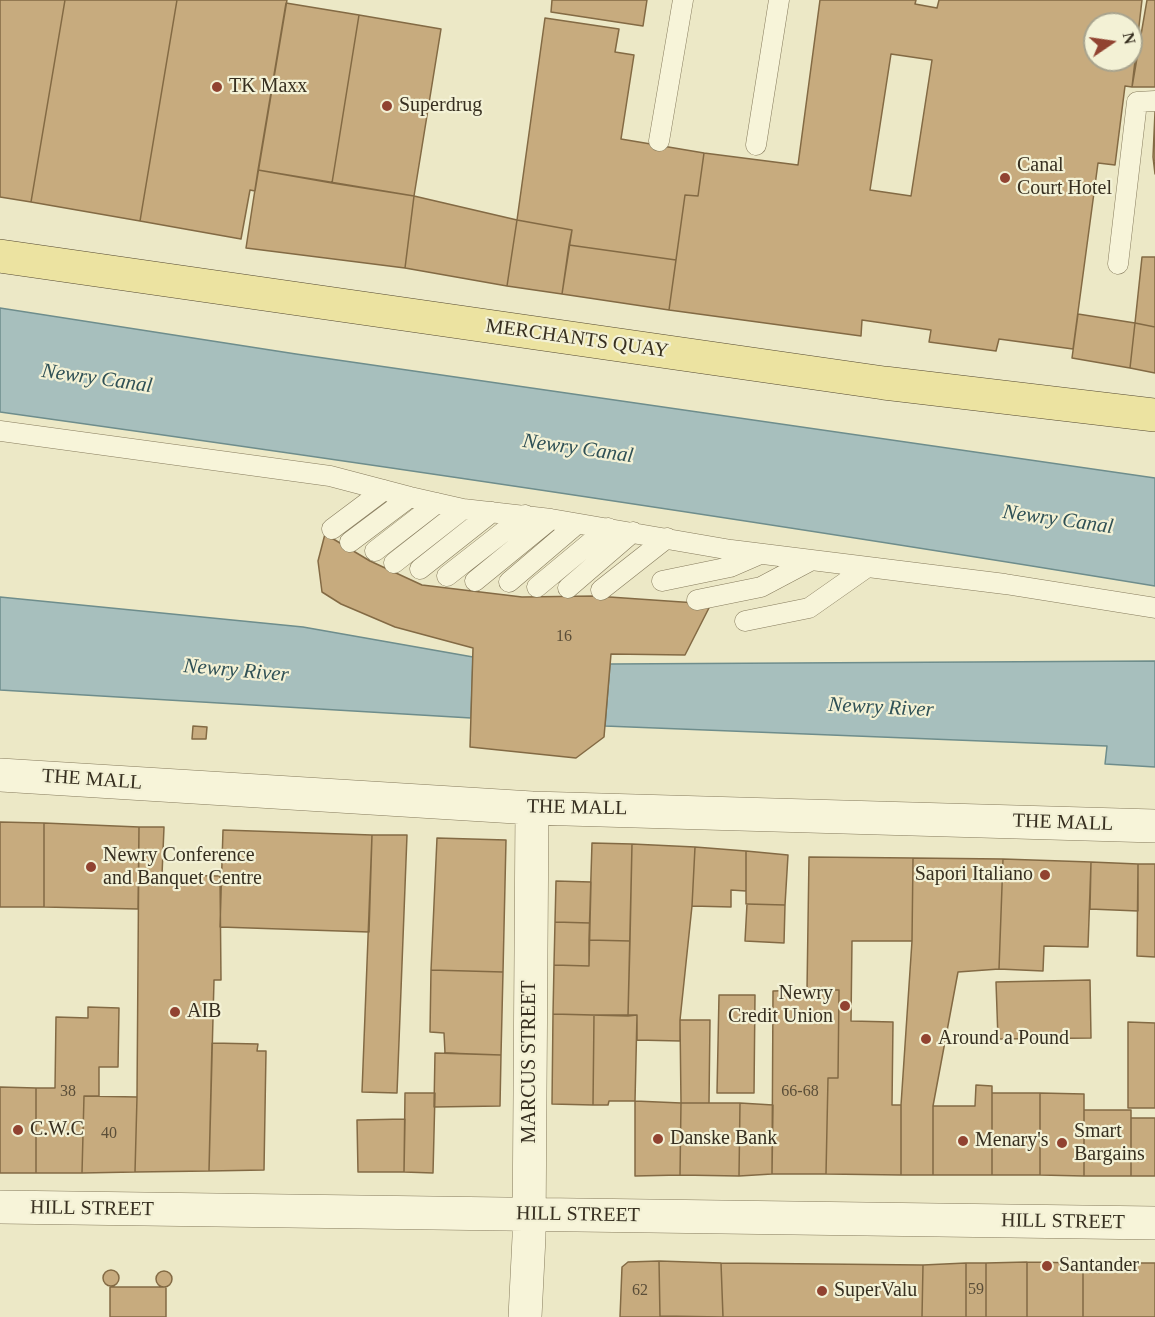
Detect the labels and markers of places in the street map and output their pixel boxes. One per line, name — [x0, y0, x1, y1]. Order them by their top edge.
place label: TK Maxx — [229, 75, 307, 99]
marker: TK Maxx — [210, 80, 224, 94]
place label: Superdrug — [399, 94, 482, 118]
marker: Superdrug — [380, 99, 394, 113]
place label: Canal Court Hotel — [1017, 154, 1112, 201]
marker: Canal Court Hotel — [998, 171, 1012, 185]
place label: Newry Conference and Banquet Centre — [103, 844, 262, 891]
marker: Newry Conference and Banquet Centre — [84, 860, 98, 874]
place label: Sapori Italiano — [915, 863, 1033, 887]
marker: Sapori Italiano — [1038, 868, 1052, 882]
place label: Newry Credit Union — [728, 982, 833, 1029]
marker: Newry Credit Union — [838, 999, 852, 1013]
place label: AIB — [187, 1000, 221, 1024]
marker: AIB — [168, 1005, 182, 1019]
place label: Around a Pound — [938, 1027, 1069, 1051]
marker: Around a Pound — [919, 1032, 933, 1046]
place label: C.W.C — [30, 1118, 84, 1142]
place label: Smart Bargains — [1074, 1120, 1145, 1167]
marker: C.W.C — [11, 1123, 25, 1137]
place label: Danske Bank — [670, 1127, 777, 1151]
place label: Menary's — [975, 1129, 1049, 1153]
marker: Danske Bank — [651, 1132, 665, 1146]
marker: Menary's — [956, 1134, 970, 1148]
marker: Smart Bargains — [1055, 1136, 1069, 1150]
place label: Santander — [1059, 1254, 1139, 1278]
marker: Santander — [1040, 1259, 1054, 1273]
place label: SuperValu — [834, 1279, 917, 1303]
marker: SuperValu — [815, 1284, 829, 1298]

